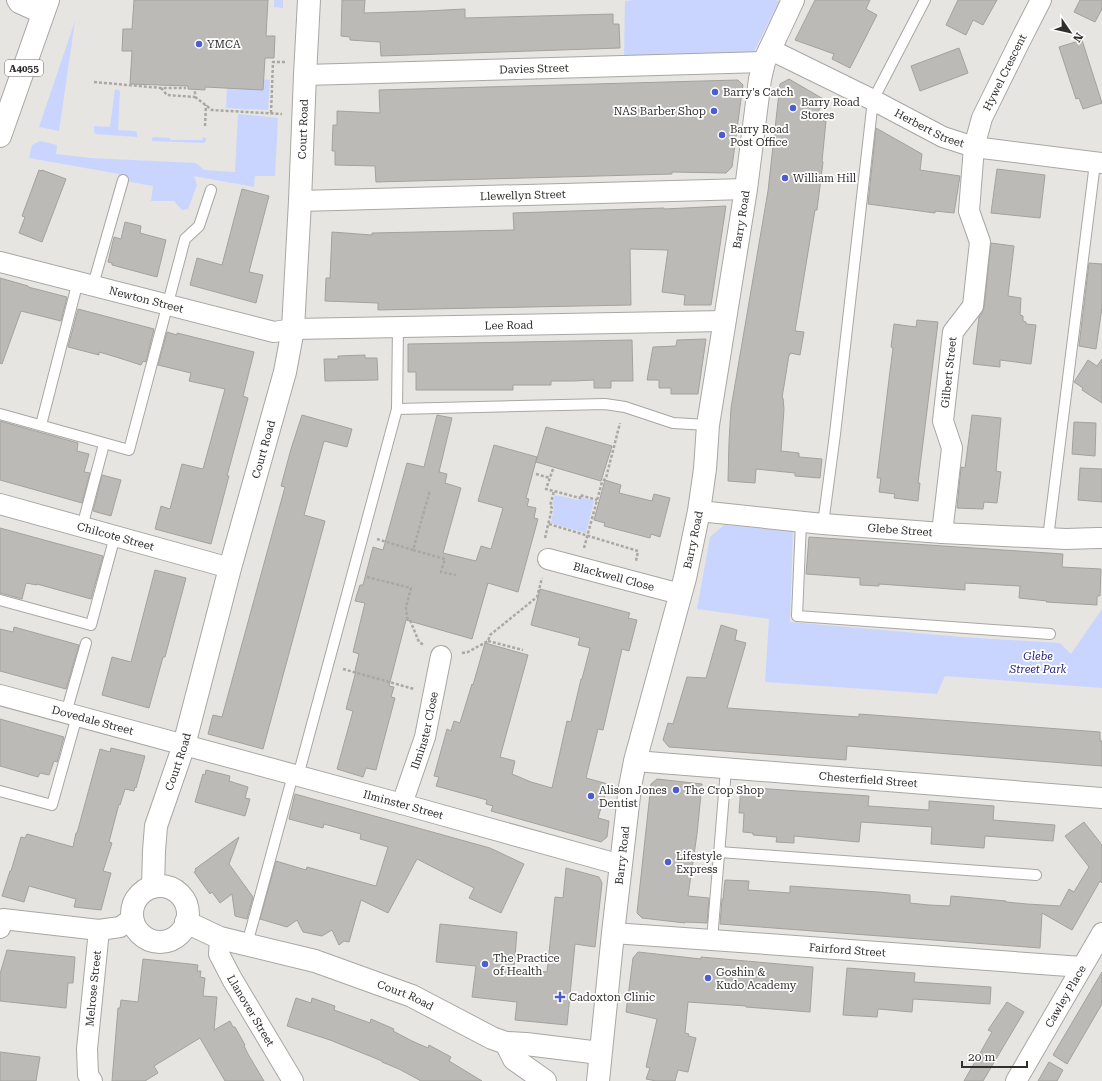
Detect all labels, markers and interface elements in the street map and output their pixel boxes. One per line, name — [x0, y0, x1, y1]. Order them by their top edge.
north arrow — [1050, 12, 1090, 52]
text: N — [1070, 30, 1086, 45]
street label: Hywel Crescent — [980, 32, 1029, 113]
place label: YMCA — [207, 38, 241, 51]
marker: YMCA — [194, 39, 204, 49]
road number: A4055 — [5, 60, 43, 76]
street label: Davies Street — [499, 61, 569, 76]
place label: Barry's Catch — [723, 86, 794, 99]
marker: Barry's Catch — [710, 87, 720, 97]
place label: Barry Road Stores — [801, 96, 860, 122]
street label: Court Road — [295, 99, 311, 160]
marker: Barry Road Stores — [788, 103, 798, 113]
place label: NAS Barber Shop — [614, 105, 706, 118]
marker: NAS Barber Shop — [709, 106, 719, 116]
street label: Herbert Street — [892, 106, 966, 150]
place label: Barry Road Post Office — [730, 123, 789, 149]
marker: Barry Road Post Office — [717, 130, 727, 140]
place label: William Hill — [793, 172, 857, 185]
marker: William Hill — [780, 173, 790, 183]
street label: Llewellyn Street — [480, 187, 566, 203]
street label: Barry Road — [730, 189, 752, 250]
street label: Newton Street — [108, 284, 185, 315]
street label: Lee Road — [484, 318, 533, 332]
street label: Gilbert Street — [938, 336, 959, 409]
street label: Court Road — [249, 419, 278, 480]
street label: Barry Road — [681, 510, 705, 570]
street label: Chilcote Street — [76, 519, 156, 553]
street label: Glebe Street — [867, 521, 933, 539]
street label: Blackwell Close — [572, 559, 656, 593]
park label: Glebe Street Park — [1008, 650, 1067, 676]
street label: Ilminster Close — [408, 690, 440, 771]
street label: Dovedale Street — [50, 703, 135, 737]
street label: Court Road — [162, 731, 193, 792]
street label: Chesterfield Street — [818, 769, 918, 790]
place label: Alison Jones Dentist — [599, 784, 667, 810]
place label: The Crop Shop — [684, 784, 764, 797]
marker: The Crop Shop — [671, 785, 681, 795]
street label: Ilminster Street — [362, 787, 445, 822]
marker: Alison Jones Dentist — [586, 791, 596, 801]
street label: Barry Road — [612, 825, 632, 885]
place label: Lifestyle Express — [676, 850, 722, 876]
marker: Lifestyle Express — [663, 857, 673, 867]
street label: Fairford Street — [809, 941, 886, 959]
street label: Melrose Street — [83, 950, 103, 1027]
place label: The Practice of Health — [493, 952, 560, 978]
marker: The Practice of Health — [480, 959, 490, 969]
street label: Cawley Place — [1042, 963, 1088, 1030]
place label: Goshin & Kudo Academy — [716, 966, 797, 992]
street label: Llanover Street — [225, 973, 277, 1049]
marker: Goshin & Kudo Academy — [703, 973, 713, 983]
street label: Court Road — [375, 977, 436, 1013]
marker: Cadoxton Clinic — [554, 991, 566, 1003]
place label: Cadoxton Clinic — [569, 991, 655, 1004]
scale bar — [962, 1043, 1027, 1069]
text: 20 m — [968, 1050, 995, 1064]

